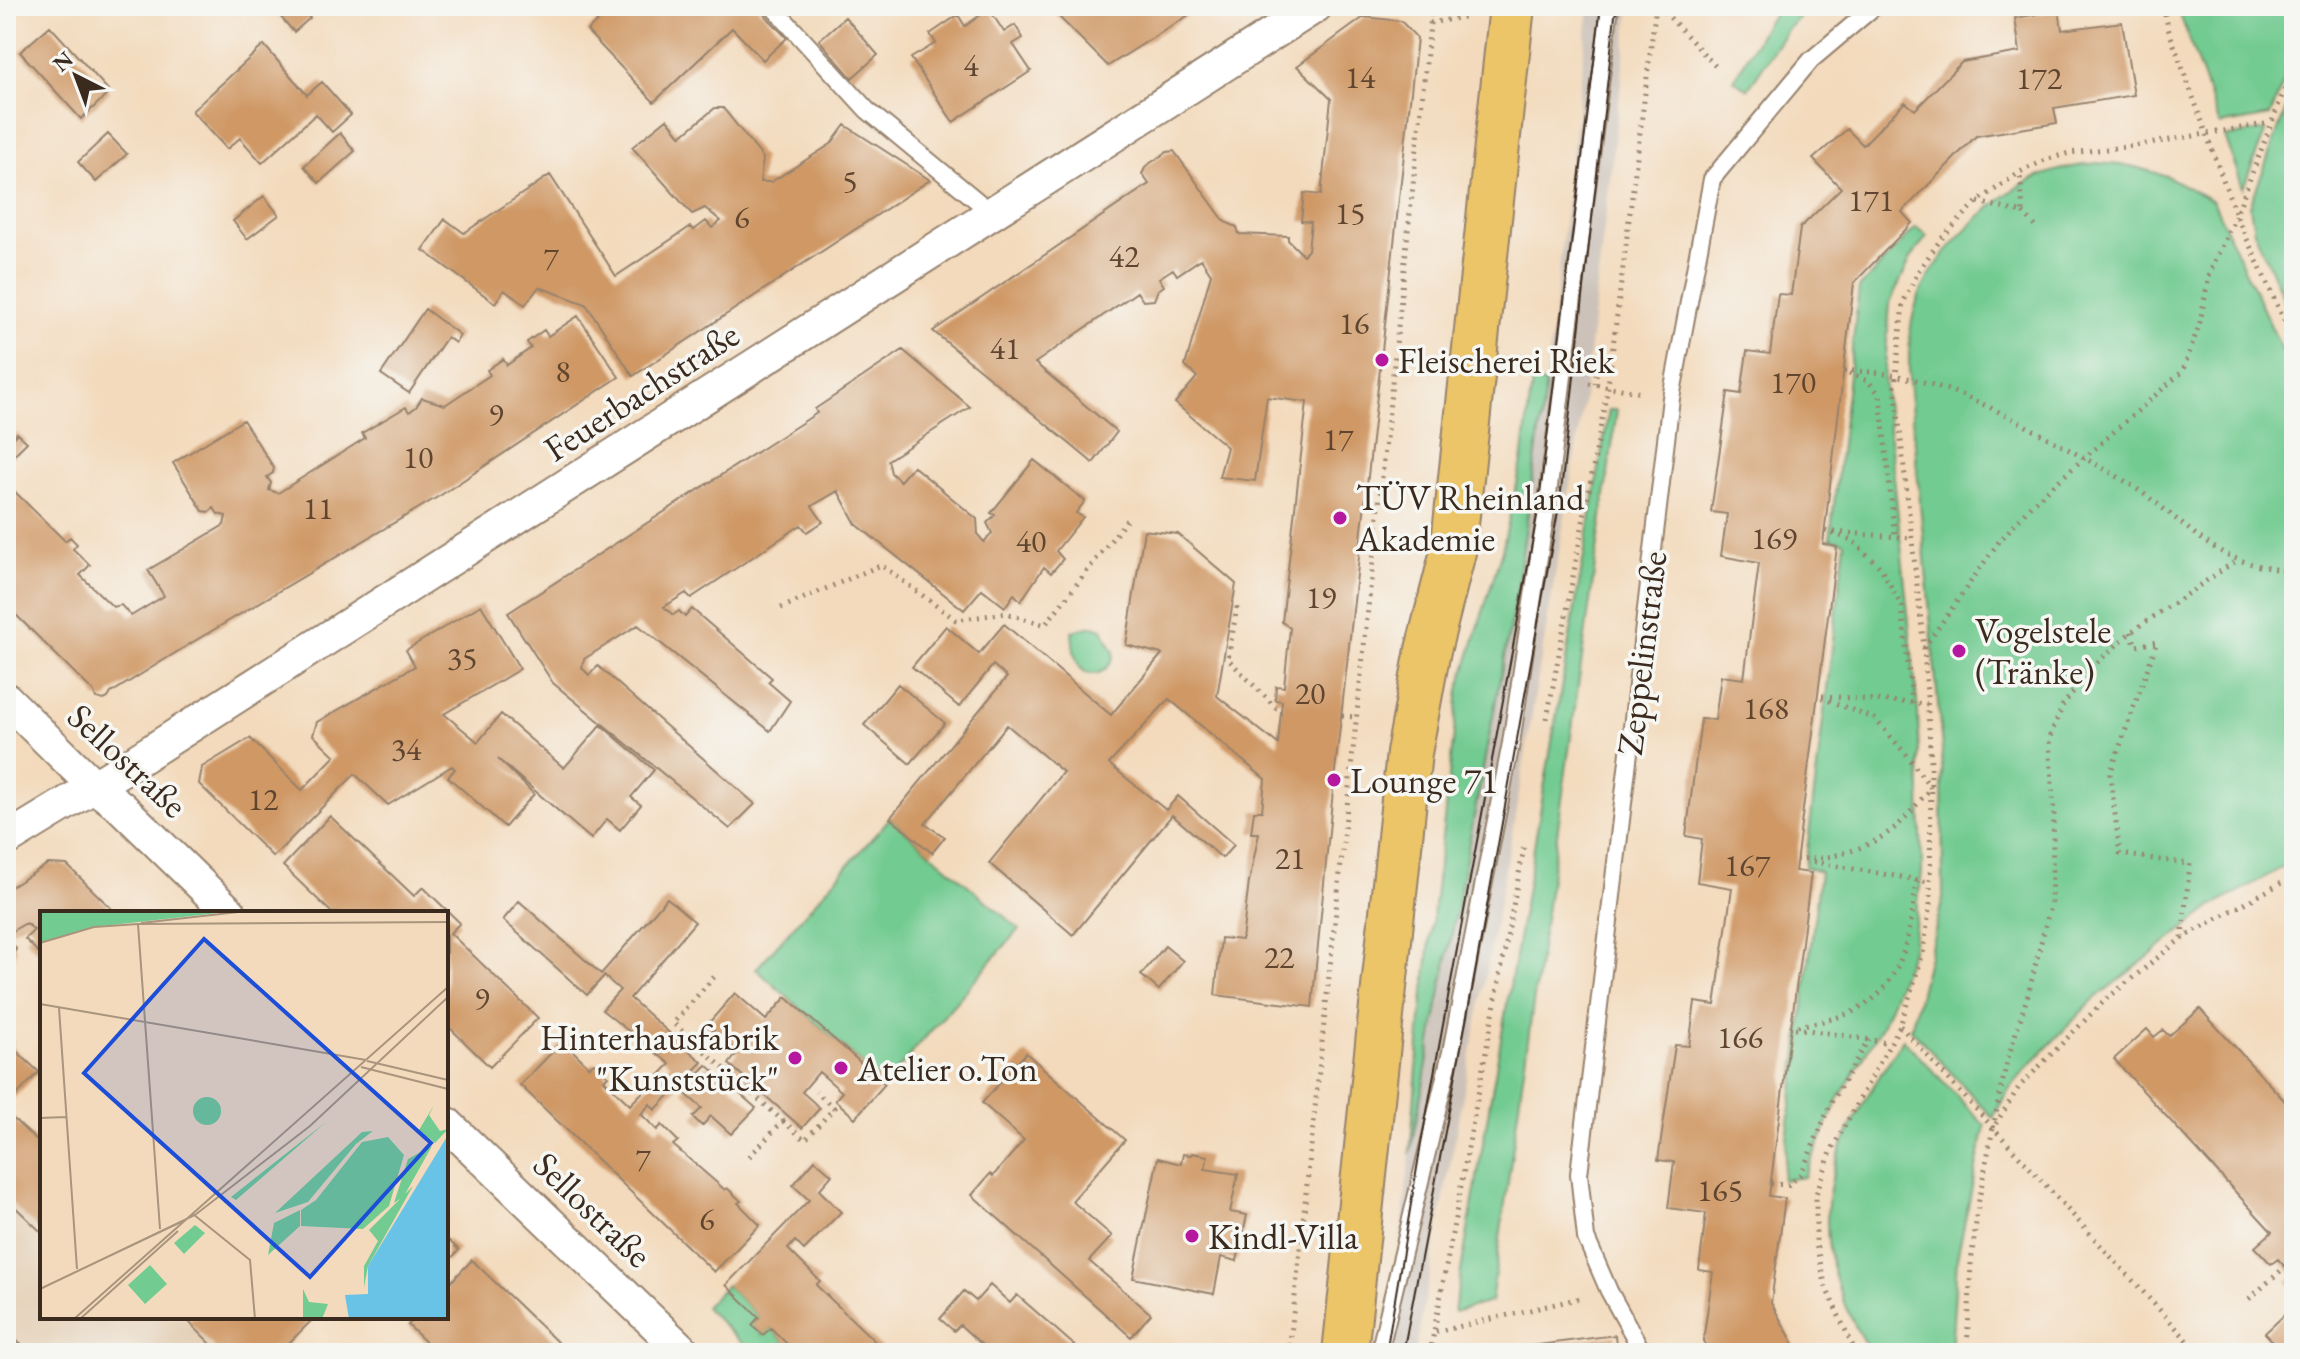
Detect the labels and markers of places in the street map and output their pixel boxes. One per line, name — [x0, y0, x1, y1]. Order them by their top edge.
place label: Fleischerei Riek — [1398, 337, 1615, 384]
marker: Fleischerei Riek — [1373, 351, 1391, 369]
place label: TÜV Rheinland Akademie — [1355, 474, 1585, 562]
marker: TÜV Rheinland Akademie — [1331, 509, 1349, 527]
place label: Vogelstele (Tränke) — [1975, 607, 2111, 695]
marker: Vogelstele (Tränke) — [1950, 642, 1968, 660]
place label: Lounge 71 — [1350, 757, 1498, 804]
marker: Lounge 71 — [1325, 771, 1343, 789]
place label: Hinterhausfabrik "Kunststück" — [540, 1014, 780, 1102]
place label: Atelier o.Ton — [856, 1045, 1038, 1092]
marker: Hinterhausfabrik "Kunststück" — [786, 1049, 804, 1067]
marker: Atelier o.Ton — [832, 1059, 850, 1077]
place label: Kindl-Villa — [1208, 1213, 1359, 1260]
marker: Kindl-Villa — [1183, 1227, 1201, 1245]

